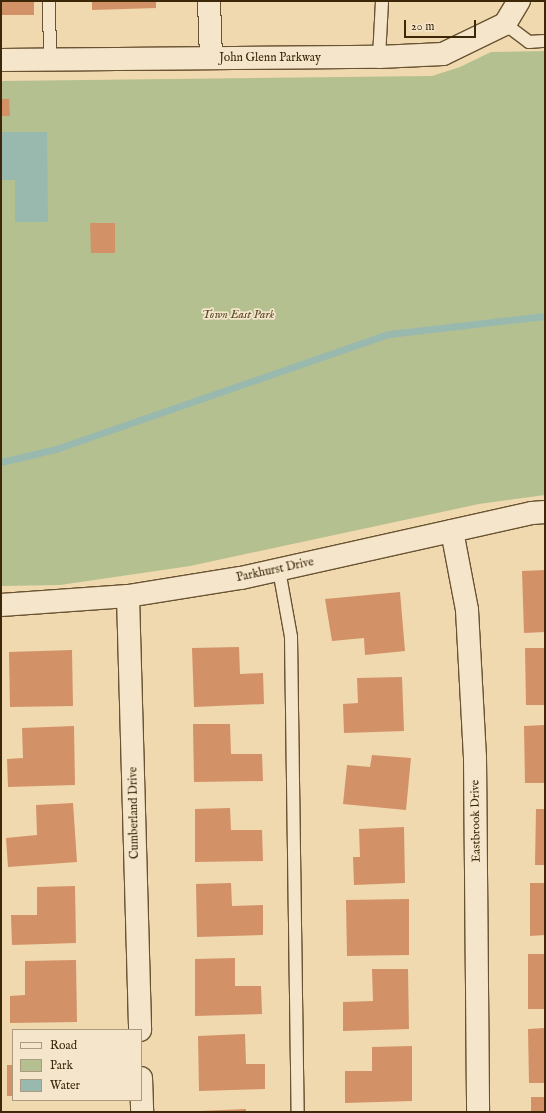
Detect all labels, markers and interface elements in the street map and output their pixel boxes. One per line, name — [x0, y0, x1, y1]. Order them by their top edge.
scale bar — [406, 12, 478, 38]
text: 20 m — [411, 19, 434, 34]
street label: John Glenn Parkway — [219, 51, 321, 65]
park label: Town East Park — [202, 308, 274, 322]
street label: Parkhurst Drive — [235, 555, 315, 585]
street label: Cumberland Drive — [126, 767, 142, 859]
street label: Eastbrook Drive — [468, 780, 484, 862]
legend — [12, 1029, 142, 1101]
text: Road — [50, 1038, 77, 1053]
text: Park — [50, 1058, 73, 1073]
text: Water — [50, 1078, 80, 1093]

